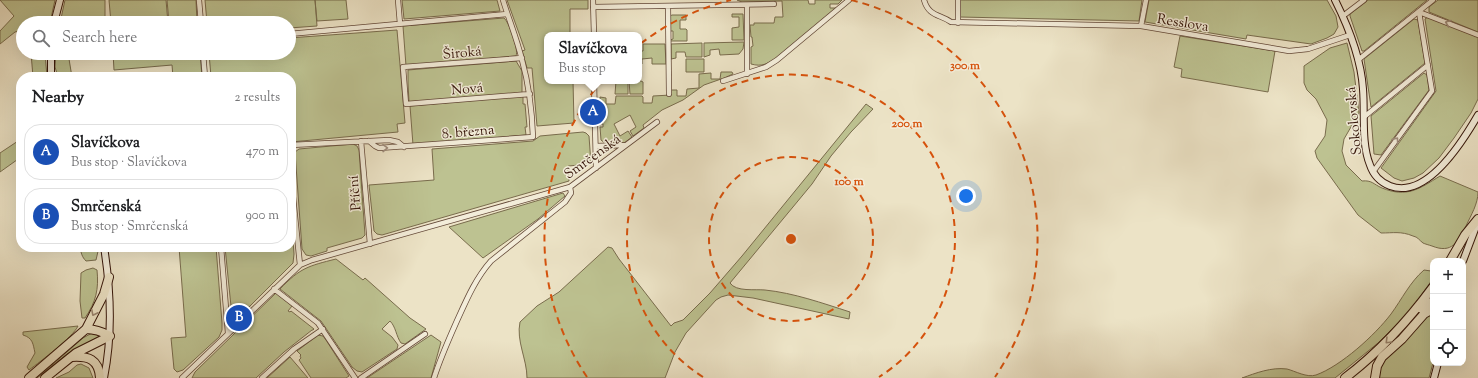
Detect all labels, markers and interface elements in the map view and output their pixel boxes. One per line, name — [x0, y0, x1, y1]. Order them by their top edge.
street label: Resslova — [1155, 10, 1210, 38]
search box — [16, 16, 296, 60]
one-way arrow — [1445, 20, 1452, 28]
icon: search — [30, 27, 52, 49]
text: Search here — [62, 28, 137, 49]
popup — [544, 32, 642, 84]
text: Slavíčkova — [559, 39, 628, 60]
street label: Široká — [442, 42, 483, 66]
text: 300 m — [950, 57, 980, 75]
text: Bus stop — [559, 60, 606, 78]
street label: Nová — [450, 79, 485, 101]
street label: Sokolovská — [1342, 85, 1368, 156]
text: Nearby — [32, 86, 84, 110]
text: 2 results — [235, 89, 280, 107]
pin: A — [580, 97, 606, 127]
text: 200 m — [892, 115, 922, 133]
street label: 8. března — [441, 121, 496, 145]
street label: Smrčenská — [561, 130, 626, 185]
text: Slavíčkova — [71, 133, 140, 154]
one-way arrow — [1391, 138, 1398, 145]
text: A — [41, 143, 51, 161]
text: 470 m — [246, 143, 279, 161]
one-way arrow — [383, 144, 389, 152]
text: Bus stop · Slavíčkova — [71, 154, 187, 172]
text: 100 m — [833, 173, 864, 191]
street label: Příční — [344, 174, 367, 211]
your location — [956, 186, 976, 206]
text: Smrčenská — [71, 197, 141, 218]
text: B — [42, 207, 50, 225]
text: 900 m — [245, 207, 279, 225]
text: Bus stop · Smrčenská — [71, 218, 188, 236]
centre of rings — [784, 232, 798, 246]
map controls — [1430, 258, 1466, 366]
button: + — [1430, 258, 1466, 294]
button: − — [1430, 294, 1466, 330]
pin: B — [226, 303, 252, 333]
one-way arrow — [92, 309, 99, 316]
button: locate — [1430, 330, 1466, 366]
one-way arrow — [1385, 336, 1393, 344]

